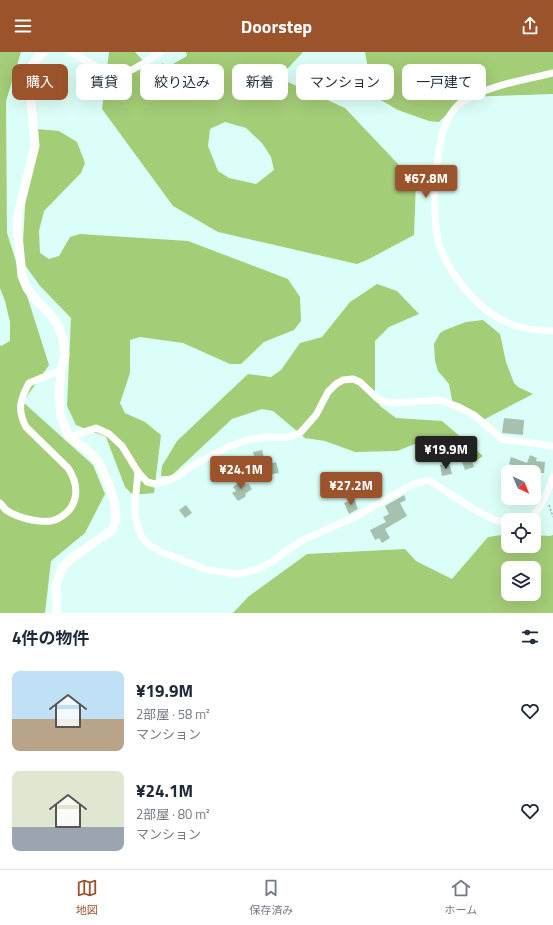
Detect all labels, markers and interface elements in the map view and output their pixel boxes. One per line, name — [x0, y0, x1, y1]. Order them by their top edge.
text: Doorstep — [241, 13, 312, 40]
icon: menu — [12, 15, 34, 37]
icon: share — [519, 15, 541, 37]
chip: 購入 — [12, 64, 68, 100]
chip: 賃貸 — [76, 64, 132, 100]
chip: 絞り込み — [140, 64, 224, 100]
chip: 新着 — [232, 64, 288, 100]
chip: マンション — [296, 64, 394, 100]
chip: 一戸建て — [402, 64, 486, 100]
pin: ¥67.8M — [393, 165, 459, 199]
text: ¥67.8M — [404, 168, 448, 188]
pin: ¥19.9M — [413, 436, 479, 470]
text: ¥19.9M — [424, 439, 468, 459]
pin: ¥24.1M — [208, 456, 274, 490]
text: ¥24.1M — [219, 459, 263, 479]
north arrow — [501, 465, 541, 505]
map controls — [501, 465, 541, 601]
pin: ¥27.2M — [318, 472, 384, 506]
text: ¥27.2M — [329, 475, 373, 495]
button: locate — [501, 513, 541, 553]
button: layers — [501, 561, 541, 601]
text: 4件の物件 — [12, 625, 90, 651]
icon: filters — [519, 626, 541, 648]
text: ¥19.9M — [136, 678, 193, 704]
icon: home — [44, 687, 92, 735]
icon: heart — [519, 700, 541, 722]
text: 2部屋 · 58 m² — [136, 704, 210, 724]
text: マンション — [136, 724, 201, 744]
text: ¥24.1M — [136, 778, 193, 804]
icon: home — [44, 787, 92, 835]
icon: heart — [519, 800, 541, 822]
text: 2部屋 · 80 m² — [136, 804, 210, 824]
text: マンション — [136, 824, 201, 844]
tab: 地図 — [76, 877, 98, 918]
tab: 保存済み — [249, 877, 293, 918]
tab: ホーム — [445, 877, 477, 918]

